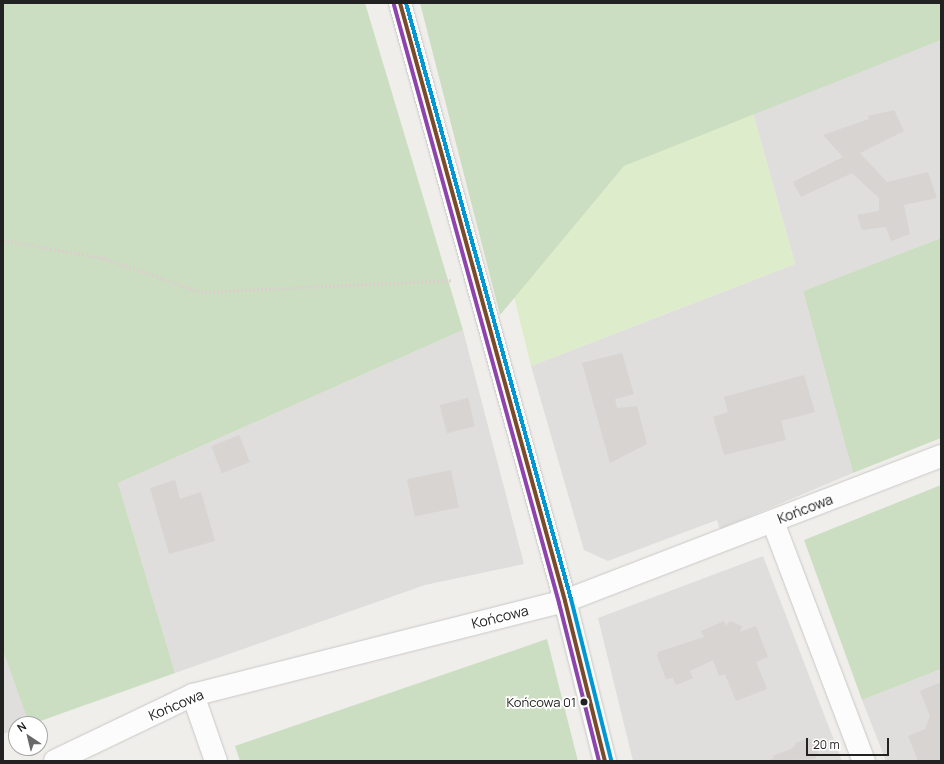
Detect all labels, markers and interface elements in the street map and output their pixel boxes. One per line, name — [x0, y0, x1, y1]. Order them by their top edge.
street label: Końcowa — [775, 491, 835, 527]
street label: Końcowa — [470, 602, 530, 632]
street label: Końcowa — [146, 686, 206, 724]
place label: Końcowa 01 — [507, 694, 576, 710]
marker: Końcowa 01 — [579, 697, 589, 707]
north arrow — [8, 716, 48, 756]
text: N — [14, 718, 29, 735]
scale bar — [808, 730, 891, 756]
text: 20 m — [813, 736, 840, 753]

